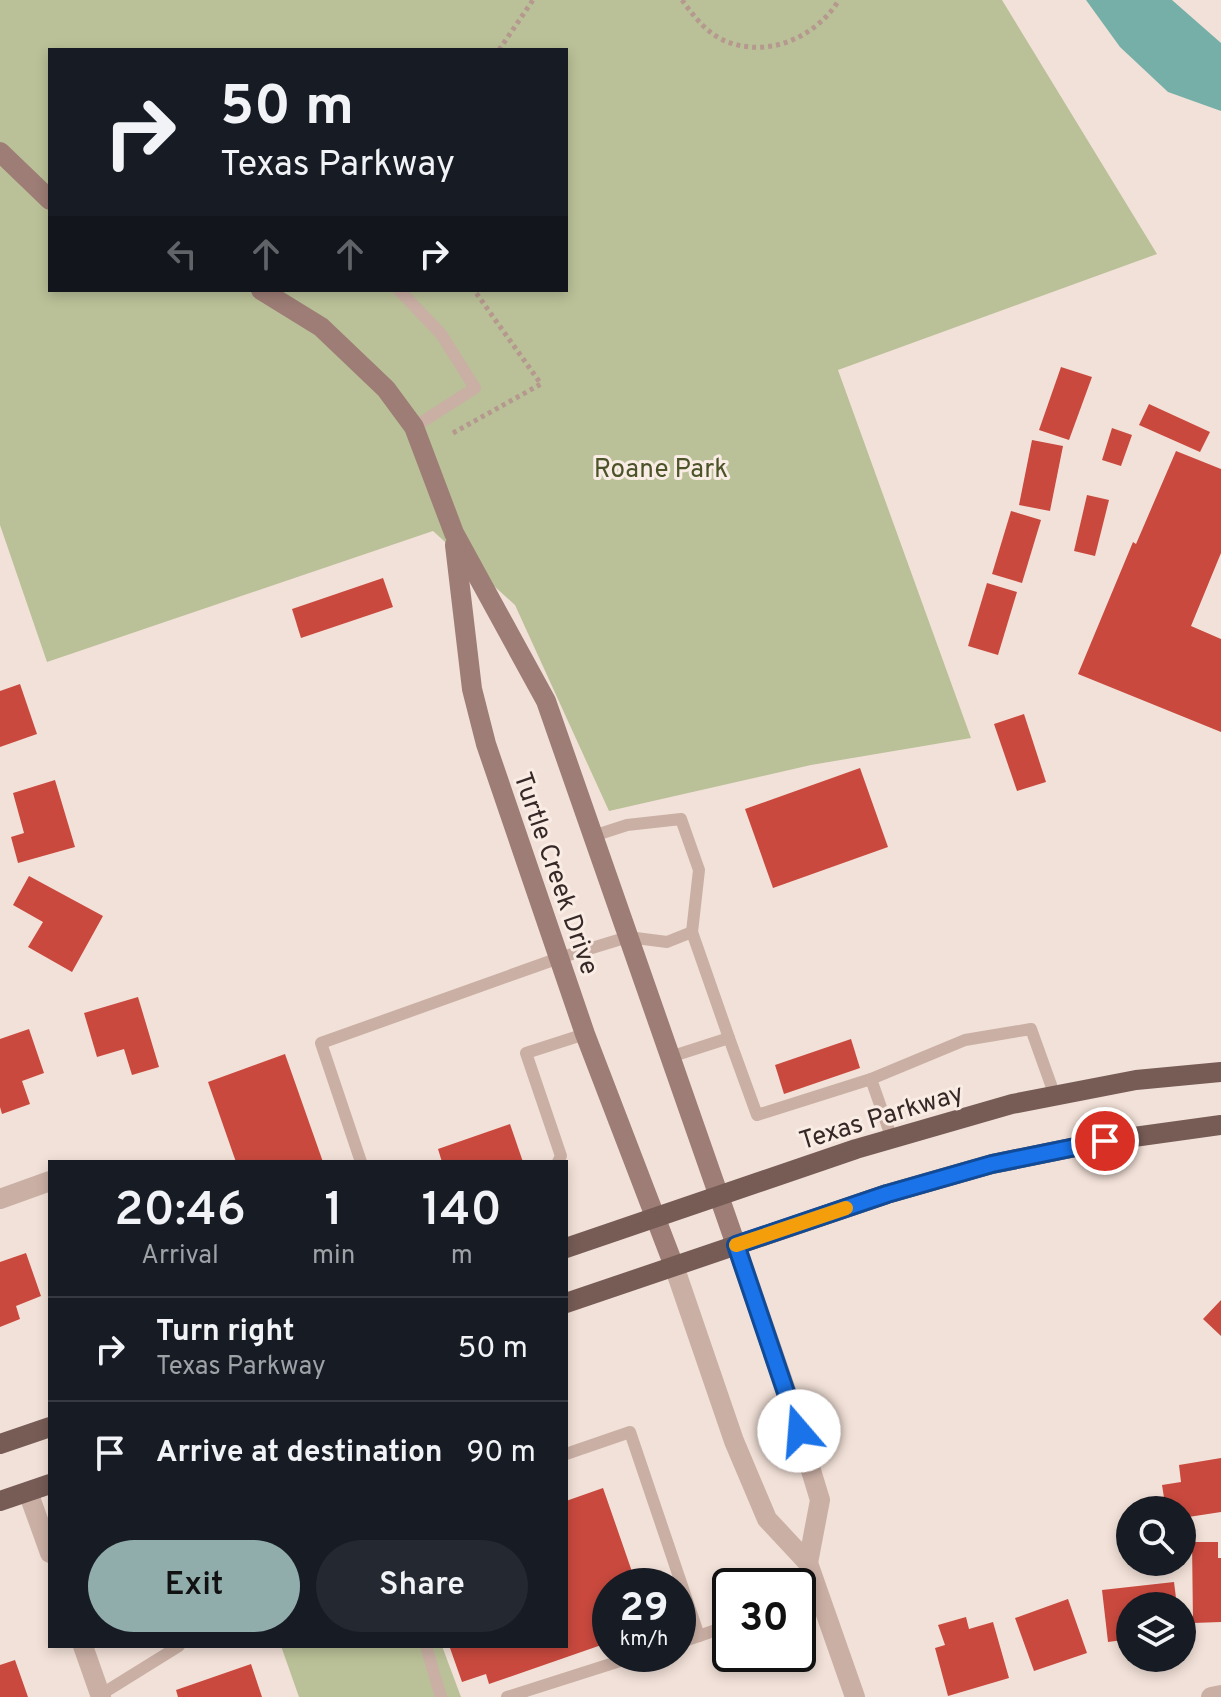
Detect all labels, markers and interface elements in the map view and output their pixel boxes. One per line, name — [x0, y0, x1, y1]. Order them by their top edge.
text: 50 m — [220, 74, 354, 144]
icon: right — [88, 80, 192, 184]
text: Texas Parkway — [220, 143, 455, 189]
icon: left — [160, 232, 204, 276]
icon: ahead — [244, 232, 288, 276]
icon: ahead — [328, 232, 372, 276]
icon: right — [412, 232, 456, 276]
park label: Roane Park — [594, 454, 728, 487]
street label: Turtle Creek Drive — [505, 768, 605, 979]
street label: Texas Parkway — [796, 1078, 968, 1159]
pin — [1071, 1107, 1139, 1175]
icon: arrive — [1083, 1119, 1127, 1163]
text: 20:46 — [114, 1182, 246, 1242]
text: 1 — [324, 1182, 343, 1242]
text: 140 — [422, 1182, 502, 1242]
text: Arrival — [141, 1240, 219, 1273]
text: min — [312, 1240, 355, 1273]
text: m — [451, 1240, 473, 1273]
text: Turn right — [156, 1314, 294, 1351]
icon: right — [88, 1327, 132, 1371]
text: 50 m — [458, 1331, 528, 1368]
text: Texas Parkway — [156, 1351, 326, 1384]
position arrow — [757, 1389, 841, 1473]
icon: arrive — [88, 1431, 132, 1475]
text: Arrive at destination — [156, 1435, 442, 1472]
text: 90 m — [466, 1435, 536, 1472]
map controls — [1116, 1496, 1196, 1672]
button: search — [1116, 1496, 1196, 1576]
button: Exit — [88, 1540, 300, 1632]
button: Share — [316, 1540, 528, 1632]
speed limit sign: 30 — [712, 1568, 816, 1672]
text: 29 — [619, 1585, 669, 1635]
button: layers — [1116, 1592, 1196, 1672]
text: km/h — [620, 1627, 668, 1653]

